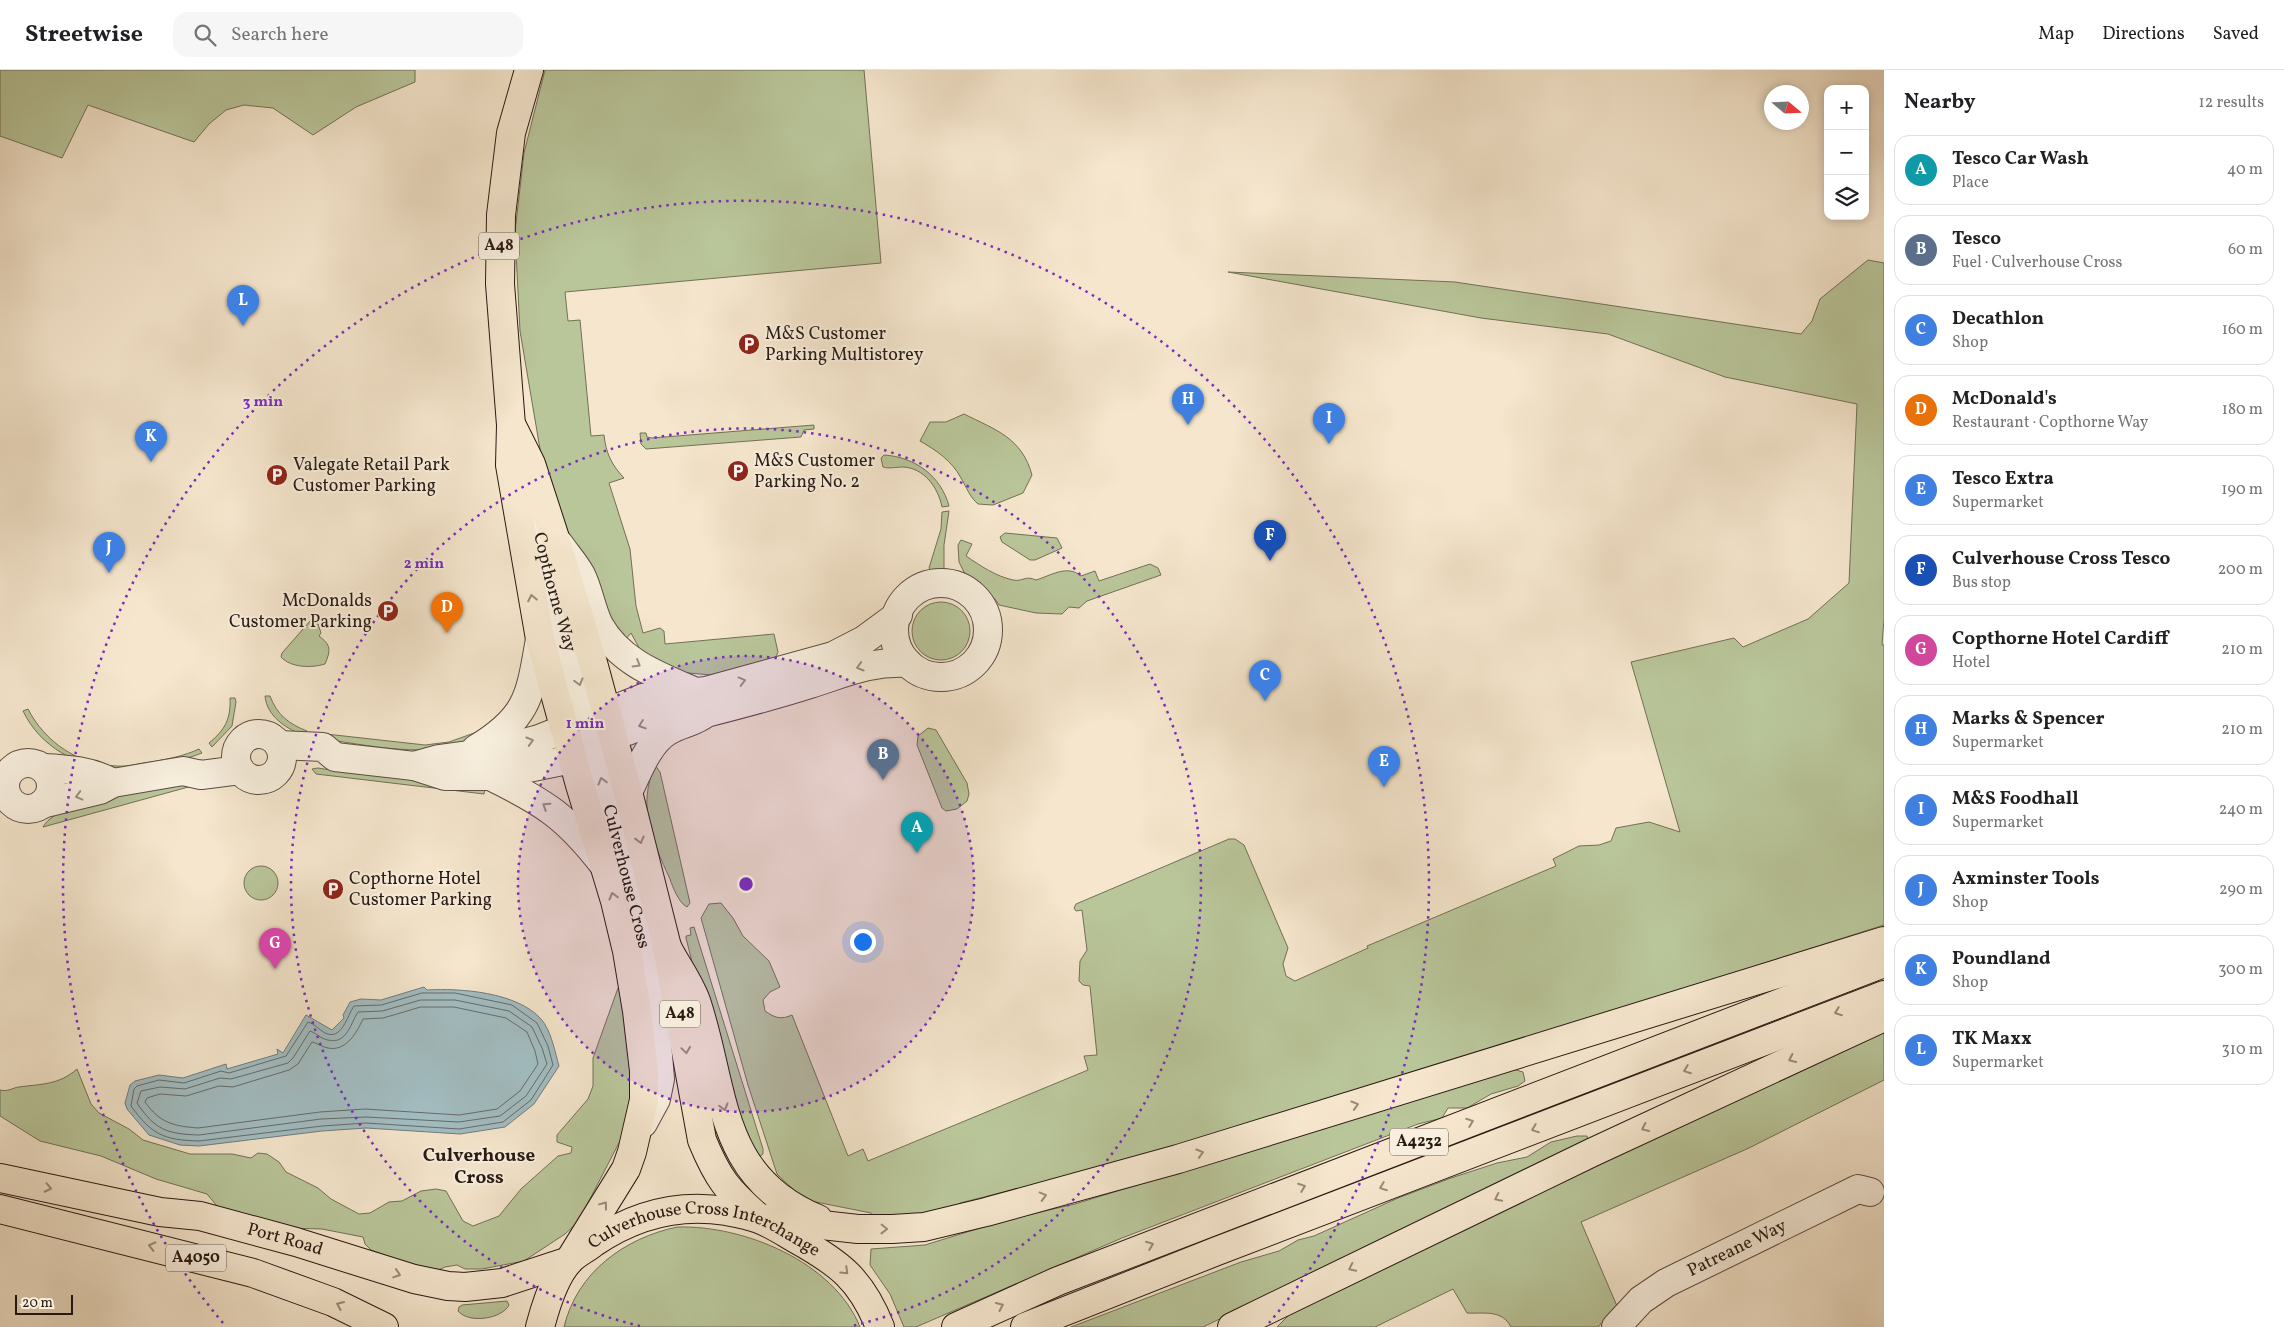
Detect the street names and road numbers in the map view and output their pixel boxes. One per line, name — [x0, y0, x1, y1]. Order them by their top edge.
road number: A48 — [479, 232, 519, 260]
street label: Copthorne Way — [527, 530, 583, 655]
street label: Culverhouse Cross — [596, 802, 656, 951]
road number: A48 — [660, 1001, 700, 1028]
road number: A4232 — [1390, 1128, 1448, 1156]
street label: Patreane Way — [1683, 1213, 1791, 1283]
street label: Port Road — [244, 1217, 326, 1262]
street label: Culverhouse Cross Interchange — [582, 1240, 828, 1266]
road number: A4050 — [166, 1244, 226, 1272]

